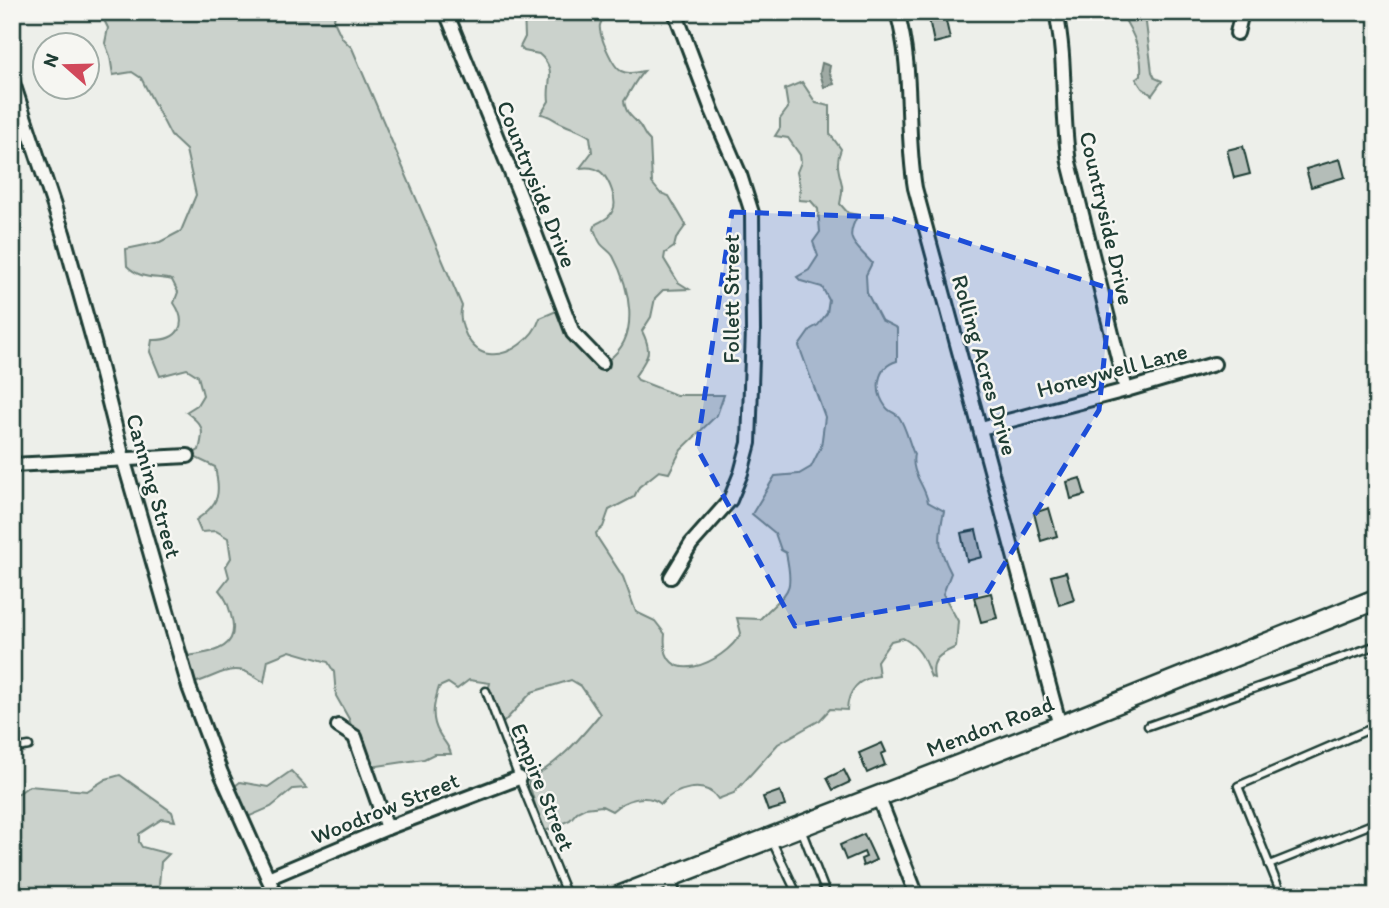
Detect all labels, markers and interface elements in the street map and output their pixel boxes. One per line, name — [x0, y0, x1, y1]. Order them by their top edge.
north arrow — [32, 32, 102, 102]
text: N — [37, 50, 63, 70]
street label: Countryside Drive — [491, 97, 583, 271]
street label: Countryside Drive — [1073, 128, 1141, 308]
street label: Follett Street — [717, 234, 745, 364]
street label: Rolling Acres Drive — [946, 271, 1024, 459]
street label: Honeywell Lane — [1034, 336, 1190, 404]
street label: Canning Street — [120, 410, 188, 562]
street label: Mendon Road — [922, 689, 1058, 763]
street label: Empire Street — [505, 719, 581, 855]
street label: Woodrow Street — [307, 765, 463, 850]

